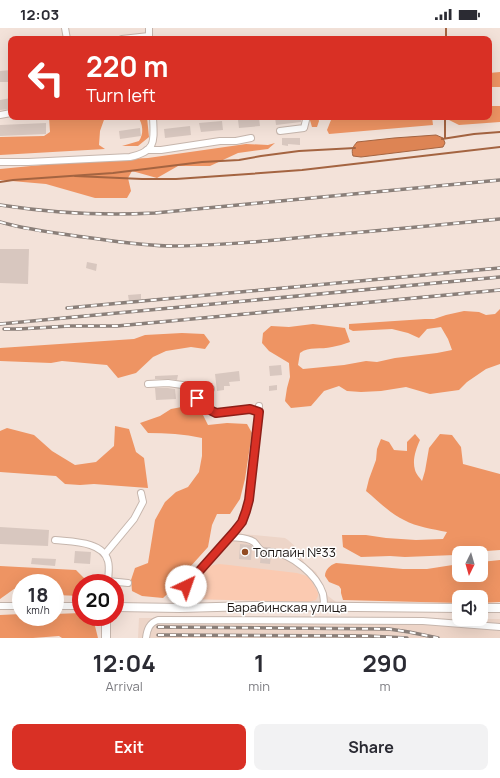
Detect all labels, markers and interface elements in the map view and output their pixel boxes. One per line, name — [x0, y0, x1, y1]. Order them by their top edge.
text: 12:03 — [20, 4, 59, 25]
text: 220 m — [86, 47, 169, 85]
icon: left — [20, 52, 72, 104]
text: Turn left — [86, 83, 156, 107]
pin — [180, 381, 214, 415]
icon: arrive — [186, 387, 208, 409]
place label: Топлайн №33 — [253, 543, 336, 561]
north arrow — [452, 546, 488, 582]
map controls — [452, 546, 488, 626]
marker: Топлайн №33 — [240, 547, 250, 557]
position arrow — [165, 565, 207, 607]
speed limit sign: 20 — [72, 574, 124, 626]
text: 18 — [27, 581, 49, 608]
button: sound — [452, 590, 488, 626]
street label: Барабинская улица — [227, 598, 347, 616]
text: km/h — [26, 603, 50, 617]
text: 12:04 — [92, 646, 156, 679]
text: 1 — [254, 646, 264, 679]
text: 290 — [363, 646, 408, 679]
text: Arrival — [106, 677, 143, 695]
text: min — [248, 677, 270, 695]
text: m — [380, 677, 391, 695]
button: Exit — [12, 724, 246, 770]
button: Share — [254, 724, 488, 770]

